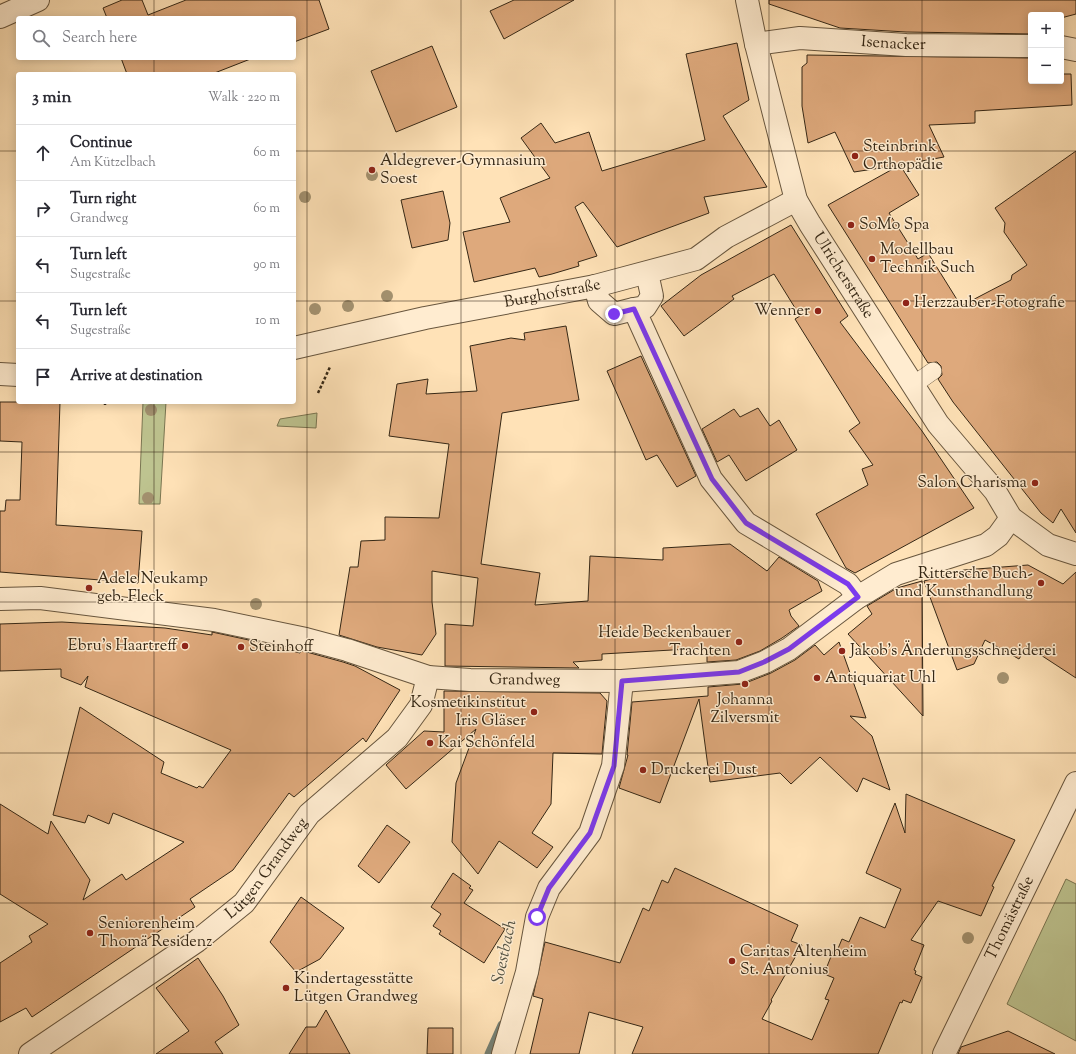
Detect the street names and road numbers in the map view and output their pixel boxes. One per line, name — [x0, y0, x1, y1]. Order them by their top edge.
street label: Isenacker — [860, 31, 926, 57]
street label: Ulricherstraße — [807, 228, 879, 323]
street label: Burghofstraße — [502, 273, 603, 314]
street label: Grandweg — [489, 669, 561, 692]
street label: Lütgen Grandweg — [220, 813, 314, 925]
street label: Thomästraße — [980, 872, 1040, 964]

